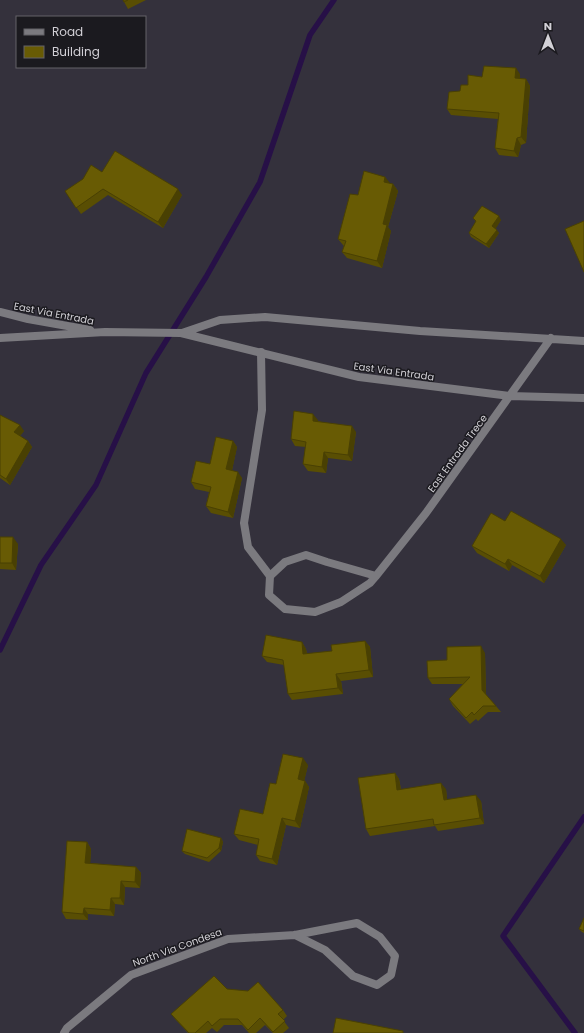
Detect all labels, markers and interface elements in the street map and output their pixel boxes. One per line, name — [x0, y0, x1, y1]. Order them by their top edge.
legend — [16, 16, 146, 68]
north arrow — [528, 16, 568, 56]
text: N — [544, 18, 552, 34]
text: Road — [52, 23, 83, 40]
text: Building — [52, 43, 100, 60]
street label: East Via Entrada — [13, 298, 95, 329]
street label: East Via Entrada — [353, 358, 435, 385]
street label: East Entrada Trece — [424, 411, 491, 495]
street label: North Via Condesa — [130, 924, 224, 971]

